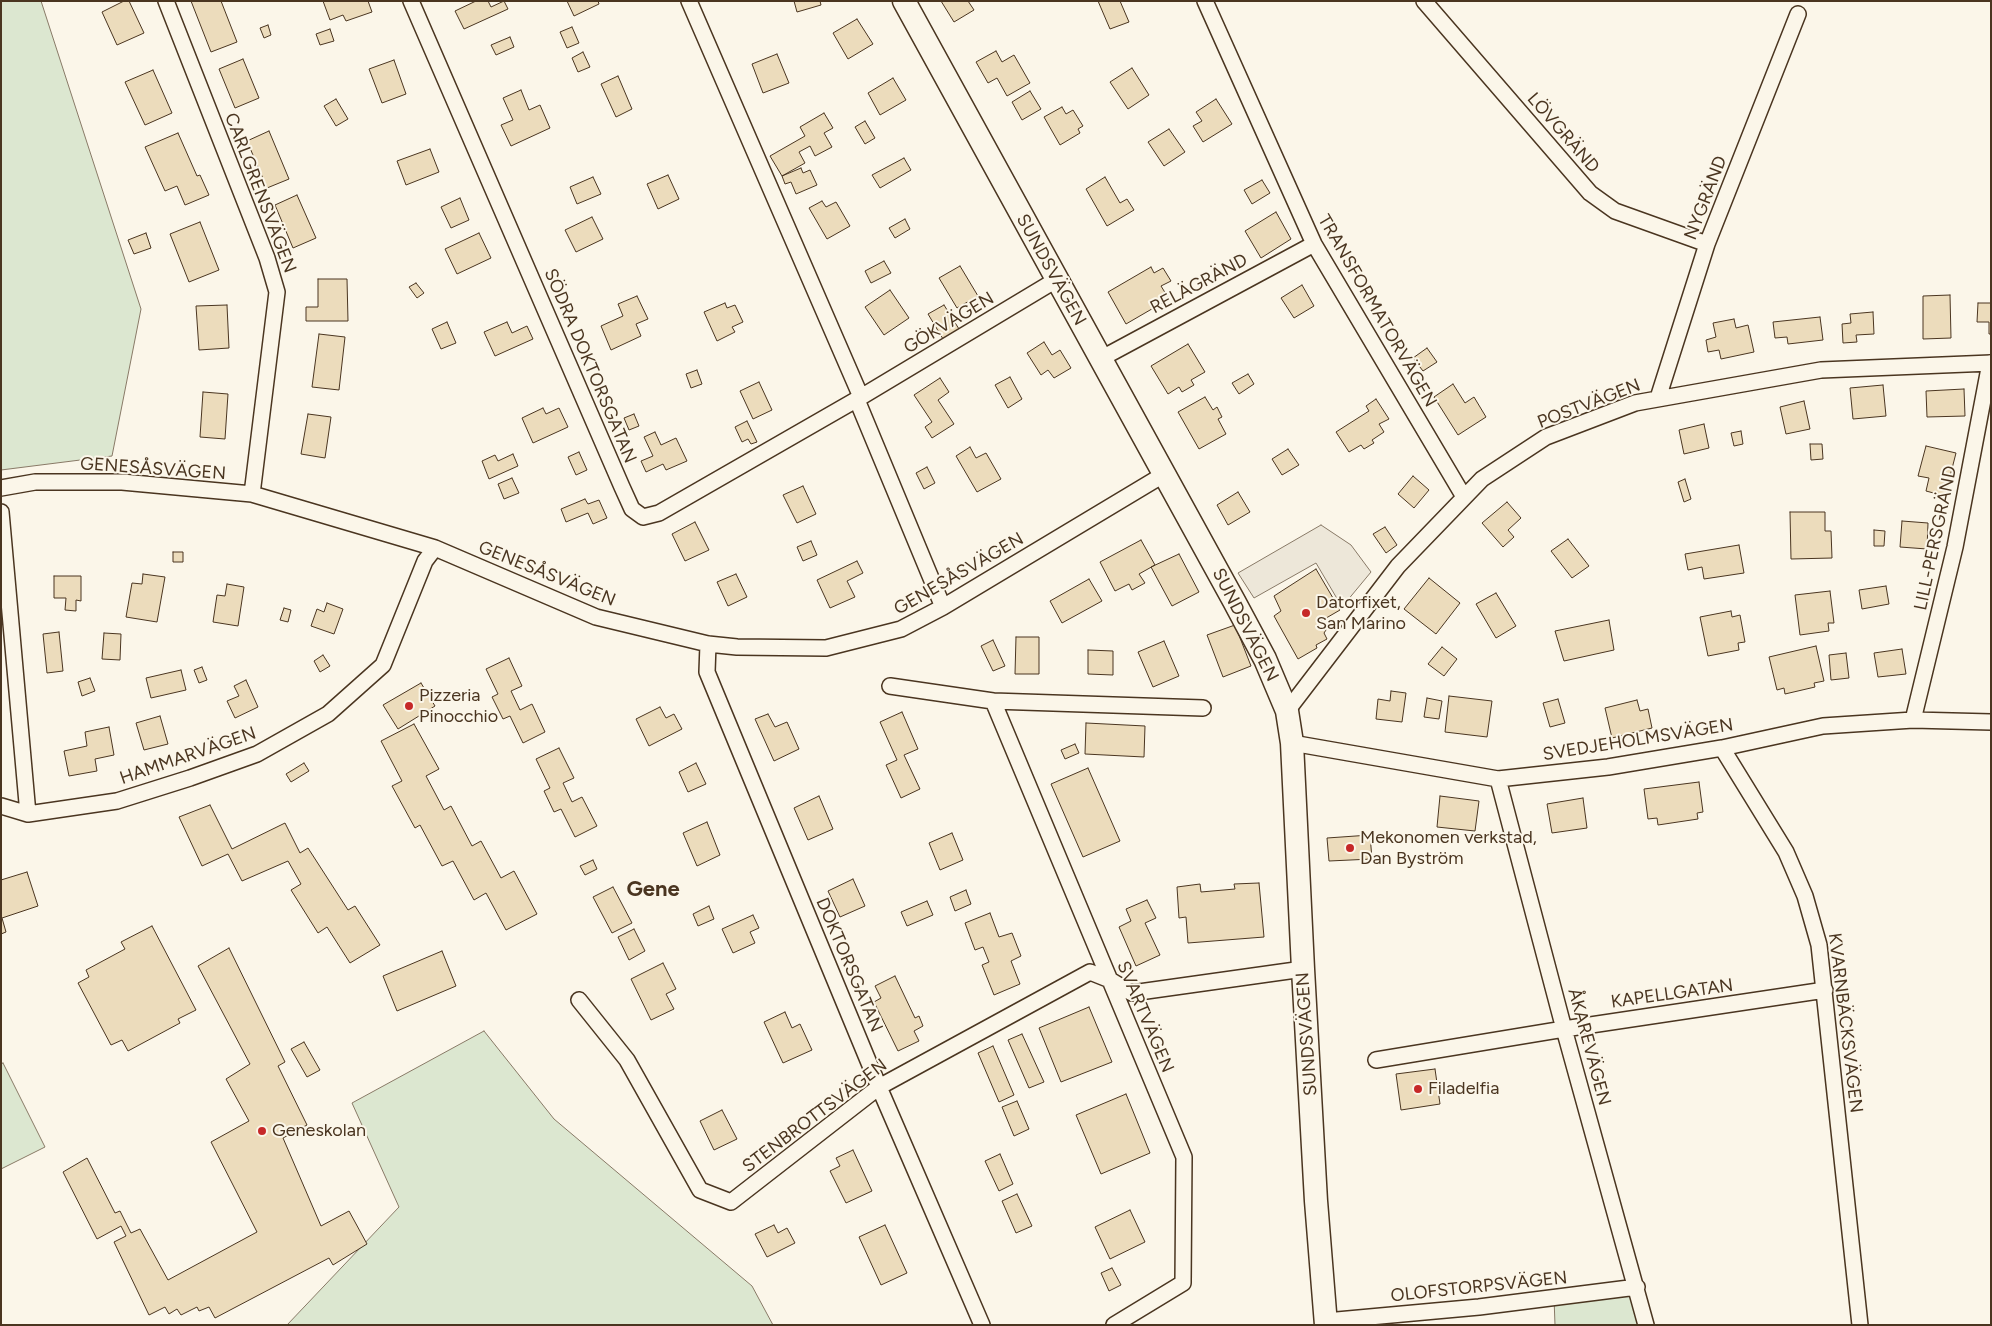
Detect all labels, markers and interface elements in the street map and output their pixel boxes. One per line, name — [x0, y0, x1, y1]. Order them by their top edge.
street label: LÖVGRÄND — [1522, 89, 1604, 177]
street label: CARLGRENSVÄGEN — [220, 110, 300, 276]
street label: NYGRÄND — [1680, 153, 1732, 243]
street label: SUNDSVÄGEN — [1011, 211, 1091, 329]
street label: TRANSFORMATORVÄGEN — [1313, 211, 1441, 411]
street label: RELÄGRÄND — [1147, 249, 1251, 319]
street label: SÖDRA DOKTORSGATAN — [539, 265, 641, 467]
street label: GÖKVÄGEN — [900, 288, 998, 358]
street label: POSTVÄGEN — [1535, 375, 1643, 433]
street label: GENESÅSVÄGEN — [79, 453, 227, 485]
street label: LILL-PERSGRÄND — [1910, 464, 1962, 612]
street label: GENESÅSVÄGEN — [890, 528, 1028, 620]
street label: GENESÅSVÄGEN — [475, 537, 619, 611]
street label: SUNDSVÄGEN — [1207, 565, 1283, 685]
place label: Datorfixet, San Marino — [1316, 592, 1406, 634]
marker: Datorfixet, San Marino — [1300, 607, 1312, 619]
place label: Pizzeria Pinocchio — [419, 685, 498, 728]
marker: Pizzeria Pinocchio — [403, 700, 415, 712]
street label: SVEDJEHOLMSVÄGEN — [1541, 714, 1735, 766]
street label: HAMMARVÄGEN — [117, 723, 259, 789]
place label: Mekonomen verkstad, Dan Byström — [1360, 827, 1537, 870]
marker: Mekonomen verkstad, Dan Byström — [1344, 842, 1356, 854]
district label: Gene — [626, 877, 680, 903]
street label: DOKTORSGATAN — [811, 895, 887, 1035]
street label: KVARNBÄCKSVÄGEN — [1823, 932, 1867, 1114]
street label: SVARTVÄGEN — [1112, 958, 1178, 1076]
street label: SUNDSVÄGEN — [1292, 971, 1322, 1097]
street label: KAPELLGATAN — [1609, 975, 1735, 1013]
street label: ÅKAREVÄGEN — [1563, 986, 1615, 1108]
street label: STENBROTTSVÄGEN — [738, 1055, 892, 1177]
place label: Filadelfia — [1428, 1078, 1499, 1100]
marker: Filadelfia — [1412, 1083, 1424, 1095]
place label: Geneskolan — [272, 1120, 366, 1142]
marker: Geneskolan — [256, 1125, 268, 1137]
street label: OLOFSTORPSVÄGEN — [1390, 1267, 1568, 1307]

